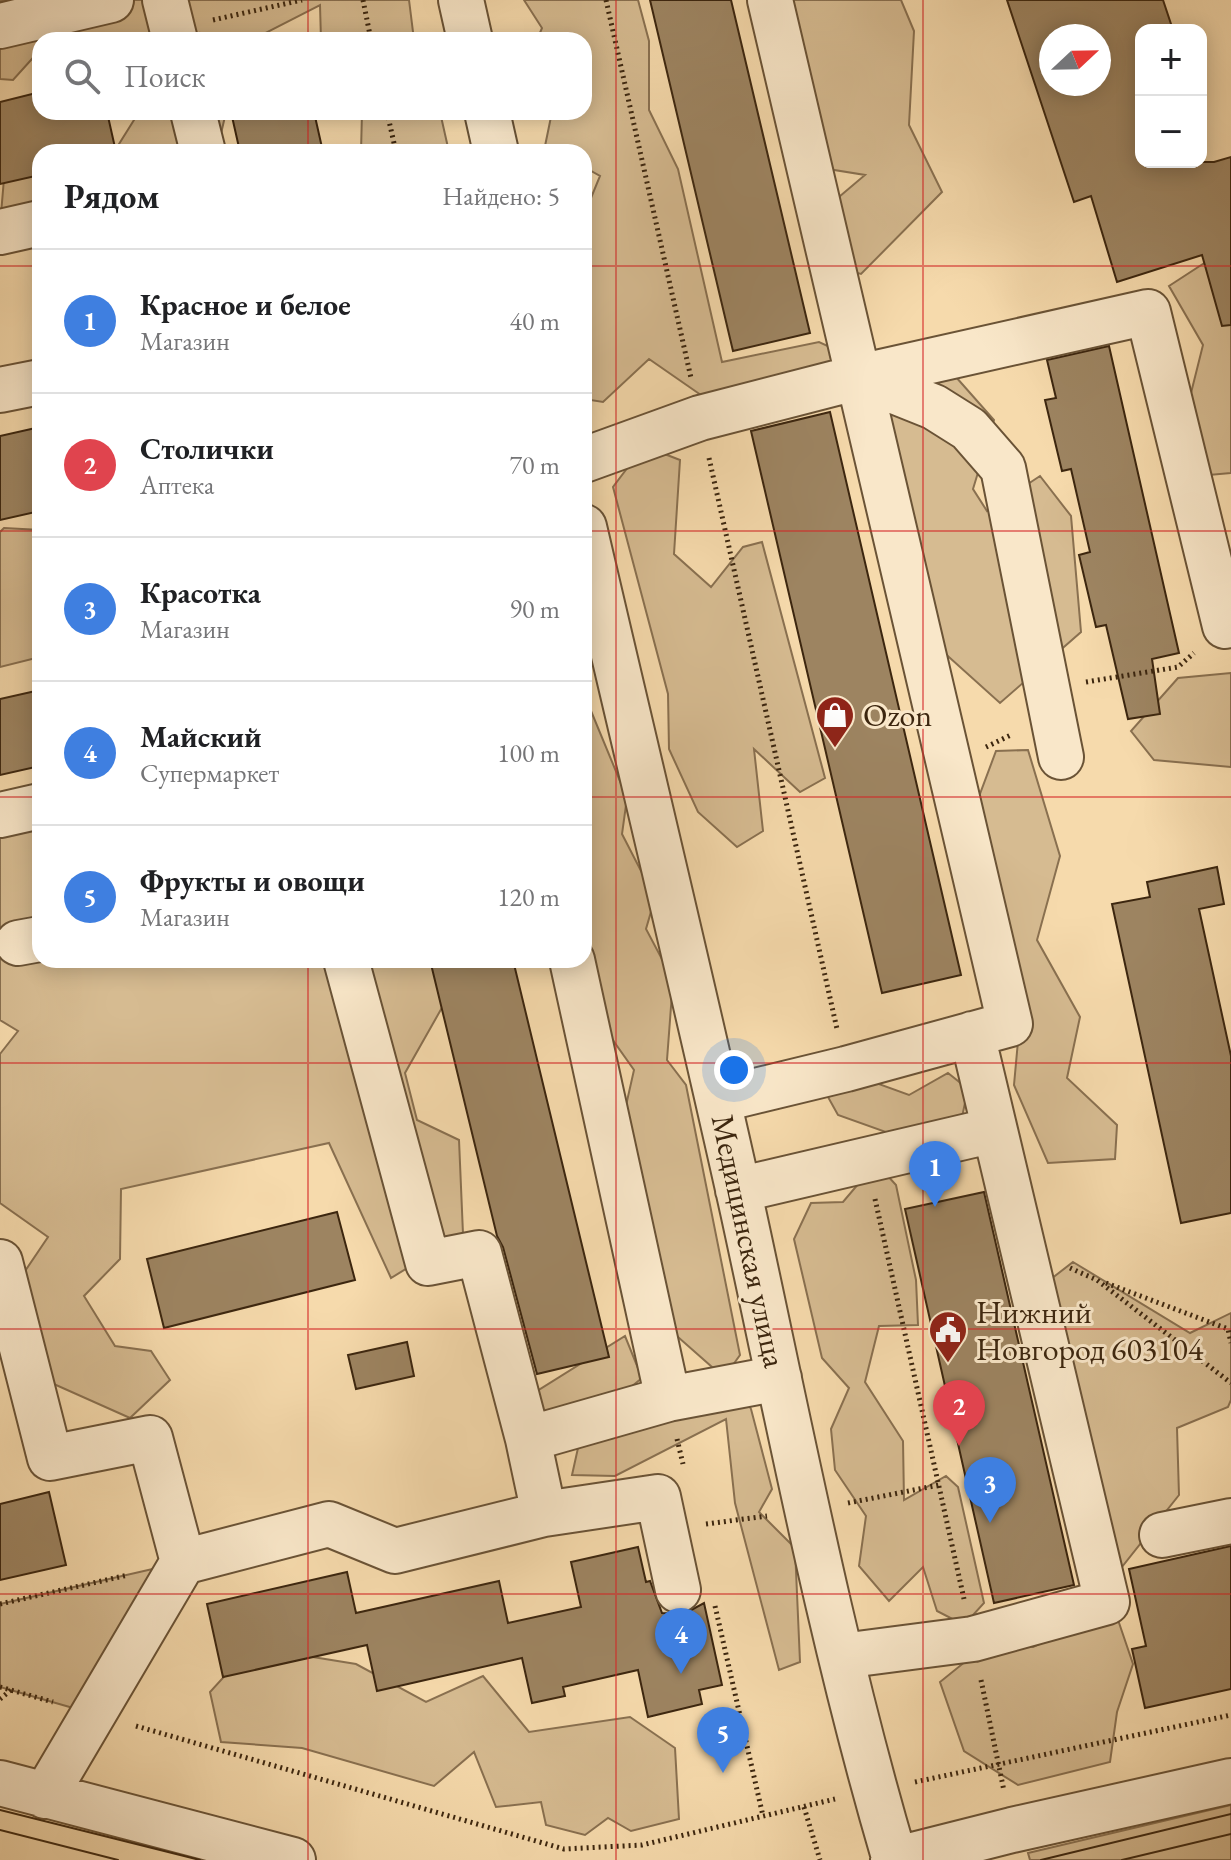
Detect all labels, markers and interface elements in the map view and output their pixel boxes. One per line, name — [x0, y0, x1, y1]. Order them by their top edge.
north arrow — [1039, 24, 1111, 96]
map controls — [1135, 24, 1207, 168]
button: + — [1135, 24, 1207, 96]
search box — [32, 32, 592, 120]
icon: search — [60, 54, 104, 98]
text: Поиск — [124, 57, 206, 96]
button: − — [1135, 96, 1207, 168]
text: Рядом — [64, 174, 159, 218]
text: Найдено: 5 — [442, 179, 560, 213]
text: Красное и белое — [140, 285, 351, 324]
text: 1 — [83, 304, 97, 338]
text: 40 m — [510, 304, 560, 338]
text: Магазин — [140, 324, 230, 358]
text: Столички — [140, 429, 274, 468]
text: 2 — [83, 448, 97, 482]
text: 70 m — [510, 448, 560, 482]
text: Аптека — [140, 468, 214, 502]
text: Красотка — [140, 573, 261, 612]
text: 3 — [83, 592, 97, 626]
text: 90 m — [510, 592, 560, 626]
text: Магазин — [140, 612, 230, 646]
shop icon: Ozon — [814, 694, 856, 749]
place label: Ozon — [863, 694, 932, 736]
text: Майский — [140, 717, 262, 756]
text: 4 — [83, 736, 97, 770]
text: 100 m — [497, 736, 560, 770]
text: Супермаркет — [140, 756, 279, 790]
text: Фрукты и овощи — [140, 861, 365, 900]
text: 5 — [83, 880, 97, 914]
text: 120 m — [497, 880, 560, 914]
text: Магазин — [140, 900, 230, 934]
your location — [714, 1050, 754, 1090]
street label: Медицинская улица — [702, 1111, 796, 1372]
pin: 1 — [909, 1141, 961, 1207]
place label: Нижний Новгород 603104 — [976, 1291, 1204, 1370]
public building icon: Нижний Новгород 603104 — [927, 1309, 969, 1364]
pin: 2 — [933, 1380, 985, 1446]
pin: 3 — [964, 1457, 1016, 1523]
pin: 4 — [655, 1608, 707, 1674]
pin: 5 — [697, 1707, 749, 1773]

